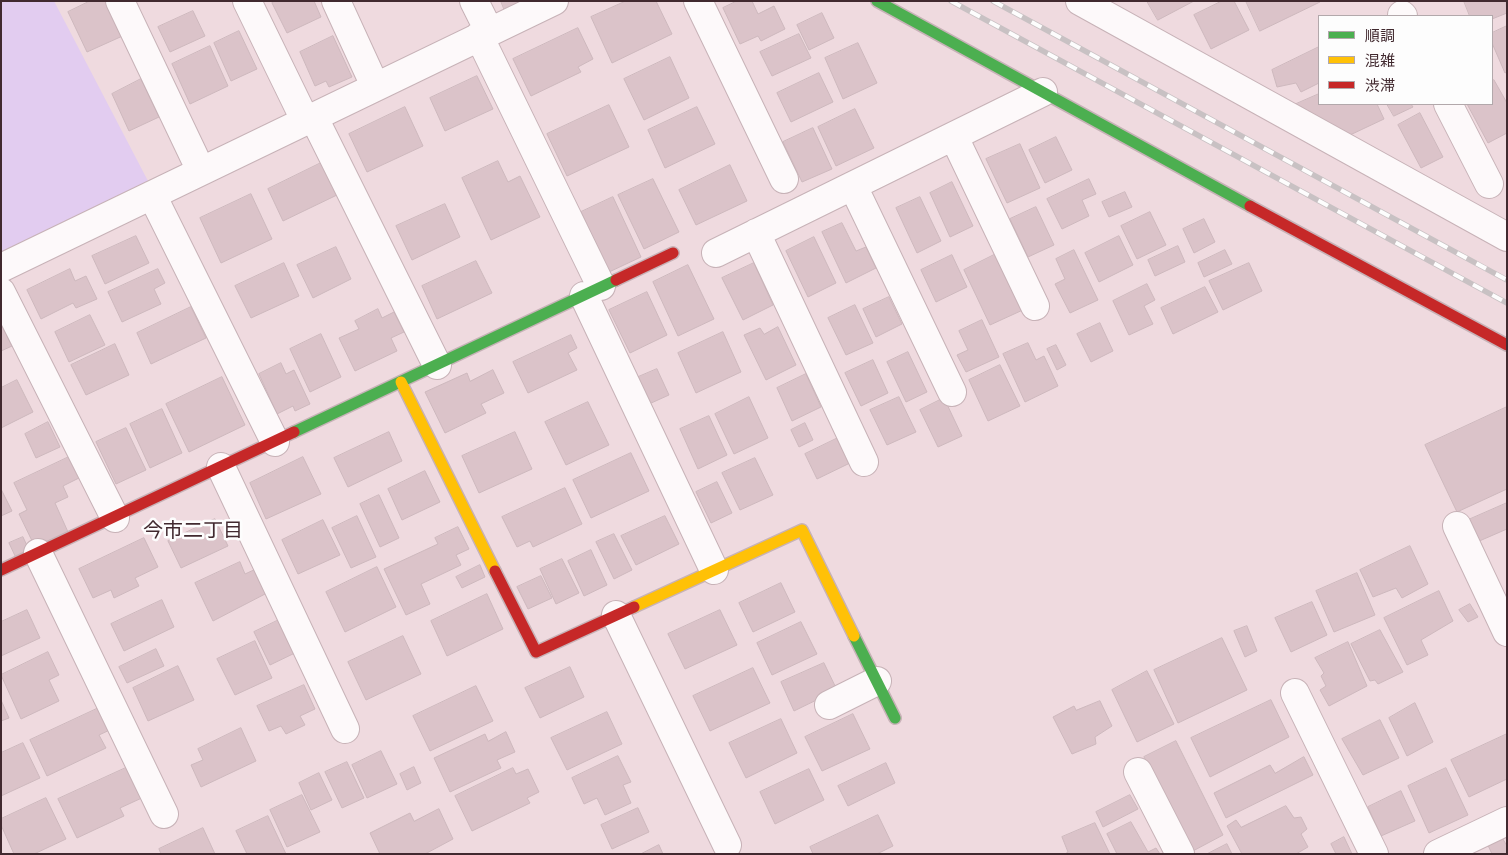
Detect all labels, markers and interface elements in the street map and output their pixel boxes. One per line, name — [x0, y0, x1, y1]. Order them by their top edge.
legend — [1318, 15, 1493, 105]
text: 順調 — [1365, 26, 1395, 45]
text: 混雑 — [1365, 51, 1395, 70]
text: 渋滞 — [1365, 76, 1395, 95]
district label: 今市二丁目 — [143, 519, 243, 543]

